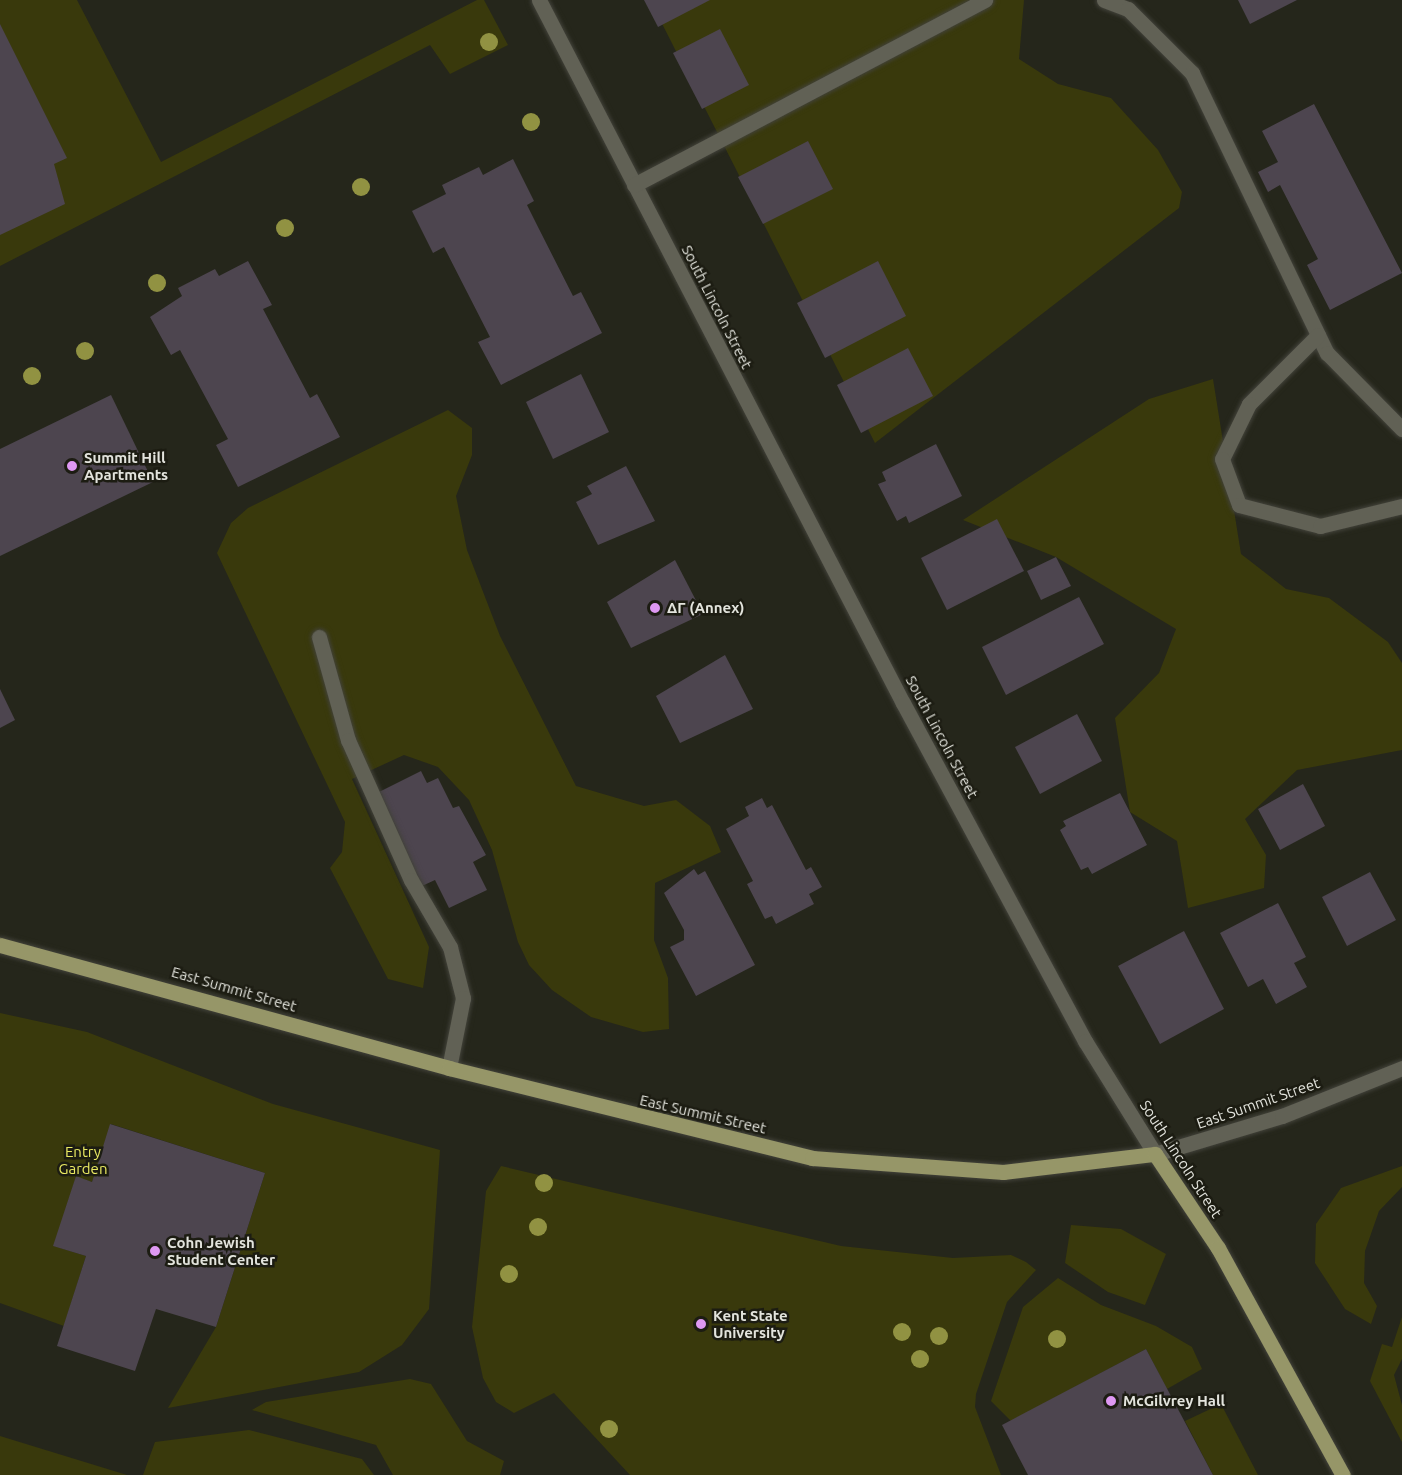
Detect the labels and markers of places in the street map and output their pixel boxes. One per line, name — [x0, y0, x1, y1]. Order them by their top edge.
place label: Summit Hill Apartments — [84, 448, 168, 483]
marker: Summit Hill Apartments — [65, 459, 79, 473]
place label: ΔΓ (Annex) — [667, 599, 745, 617]
marker: ΔΓ (Annex) — [648, 601, 662, 615]
place label: Cohn Jewish Student Center — [167, 1233, 275, 1268]
marker: Cohn Jewish Student Center — [148, 1244, 162, 1258]
place label: Kent State University — [713, 1306, 788, 1341]
marker: Kent State University — [694, 1317, 708, 1331]
place label: McGilvrey Hall — [1123, 1392, 1225, 1410]
marker: McGilvrey Hall — [1104, 1394, 1118, 1408]

